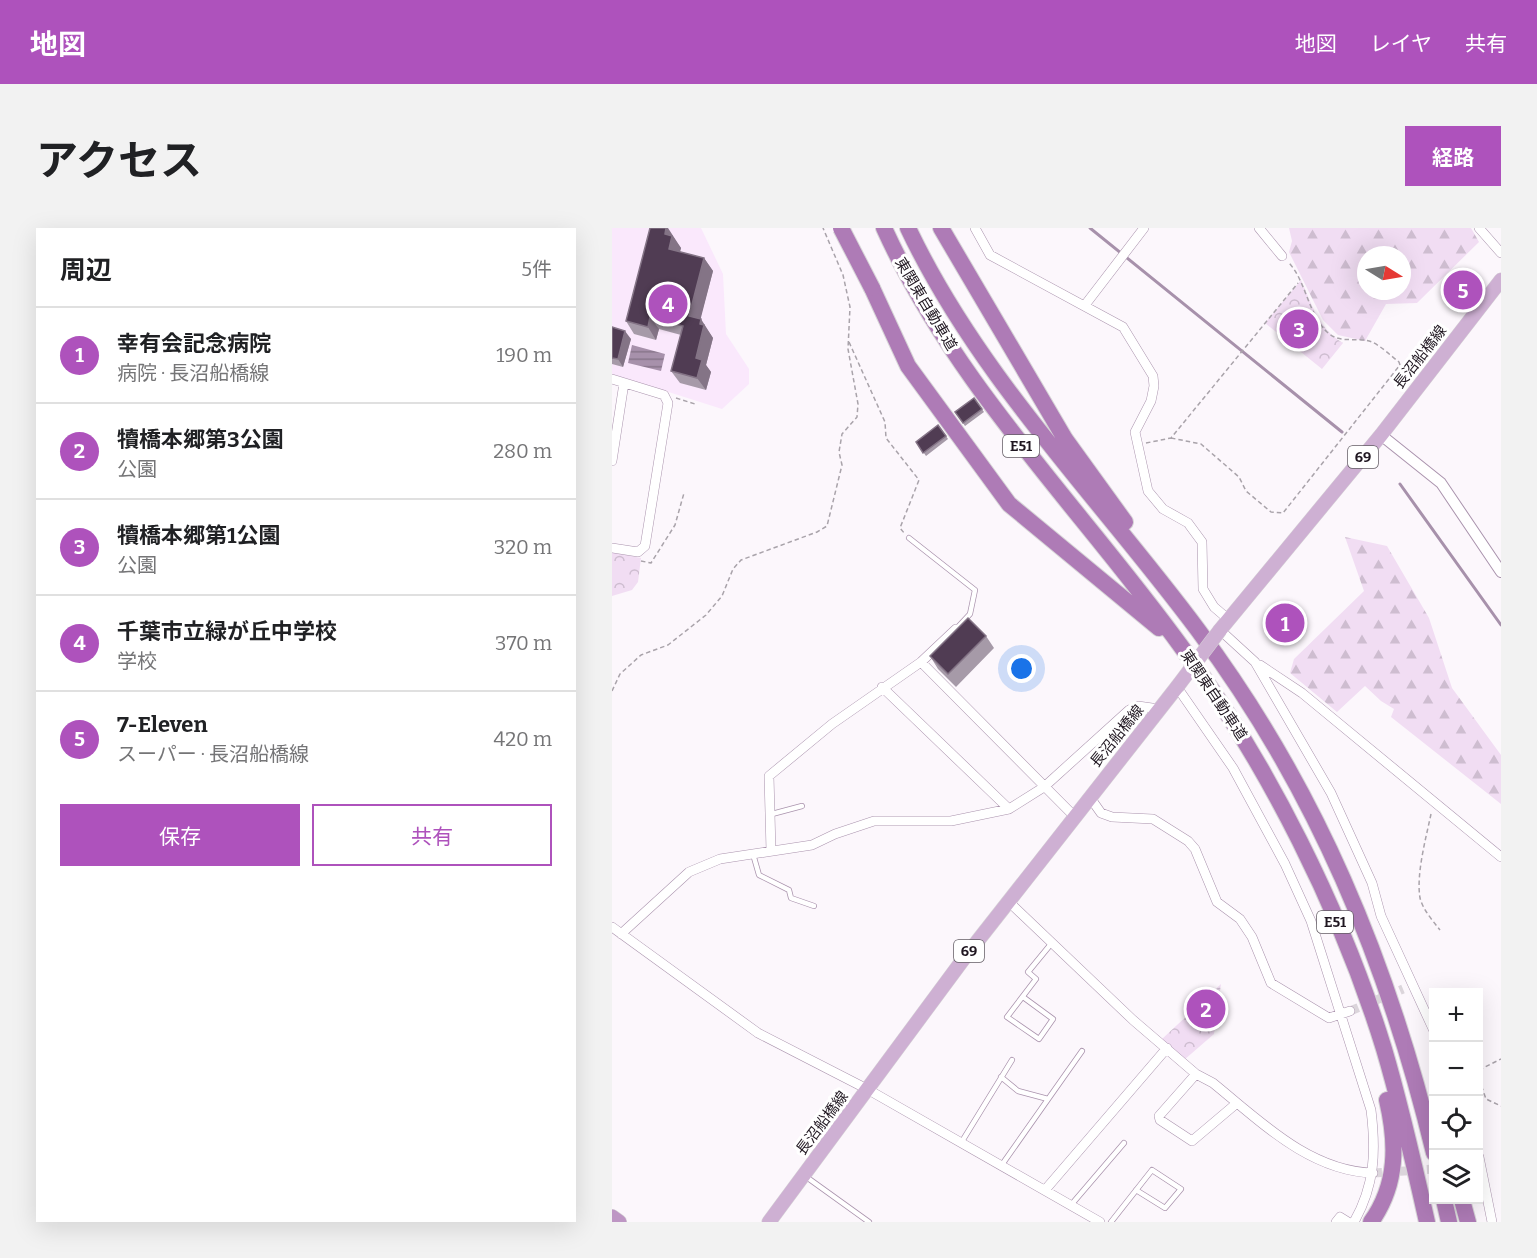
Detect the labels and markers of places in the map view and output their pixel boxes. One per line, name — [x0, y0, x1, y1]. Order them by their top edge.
pin: 5 — [1444, 268, 1482, 312]
pin: 4 — [648, 282, 688, 326]
pin: 3 — [1280, 306, 1318, 352]
pin: 1 — [1266, 600, 1304, 646]
pin: 2 — [1186, 986, 1226, 1032]

